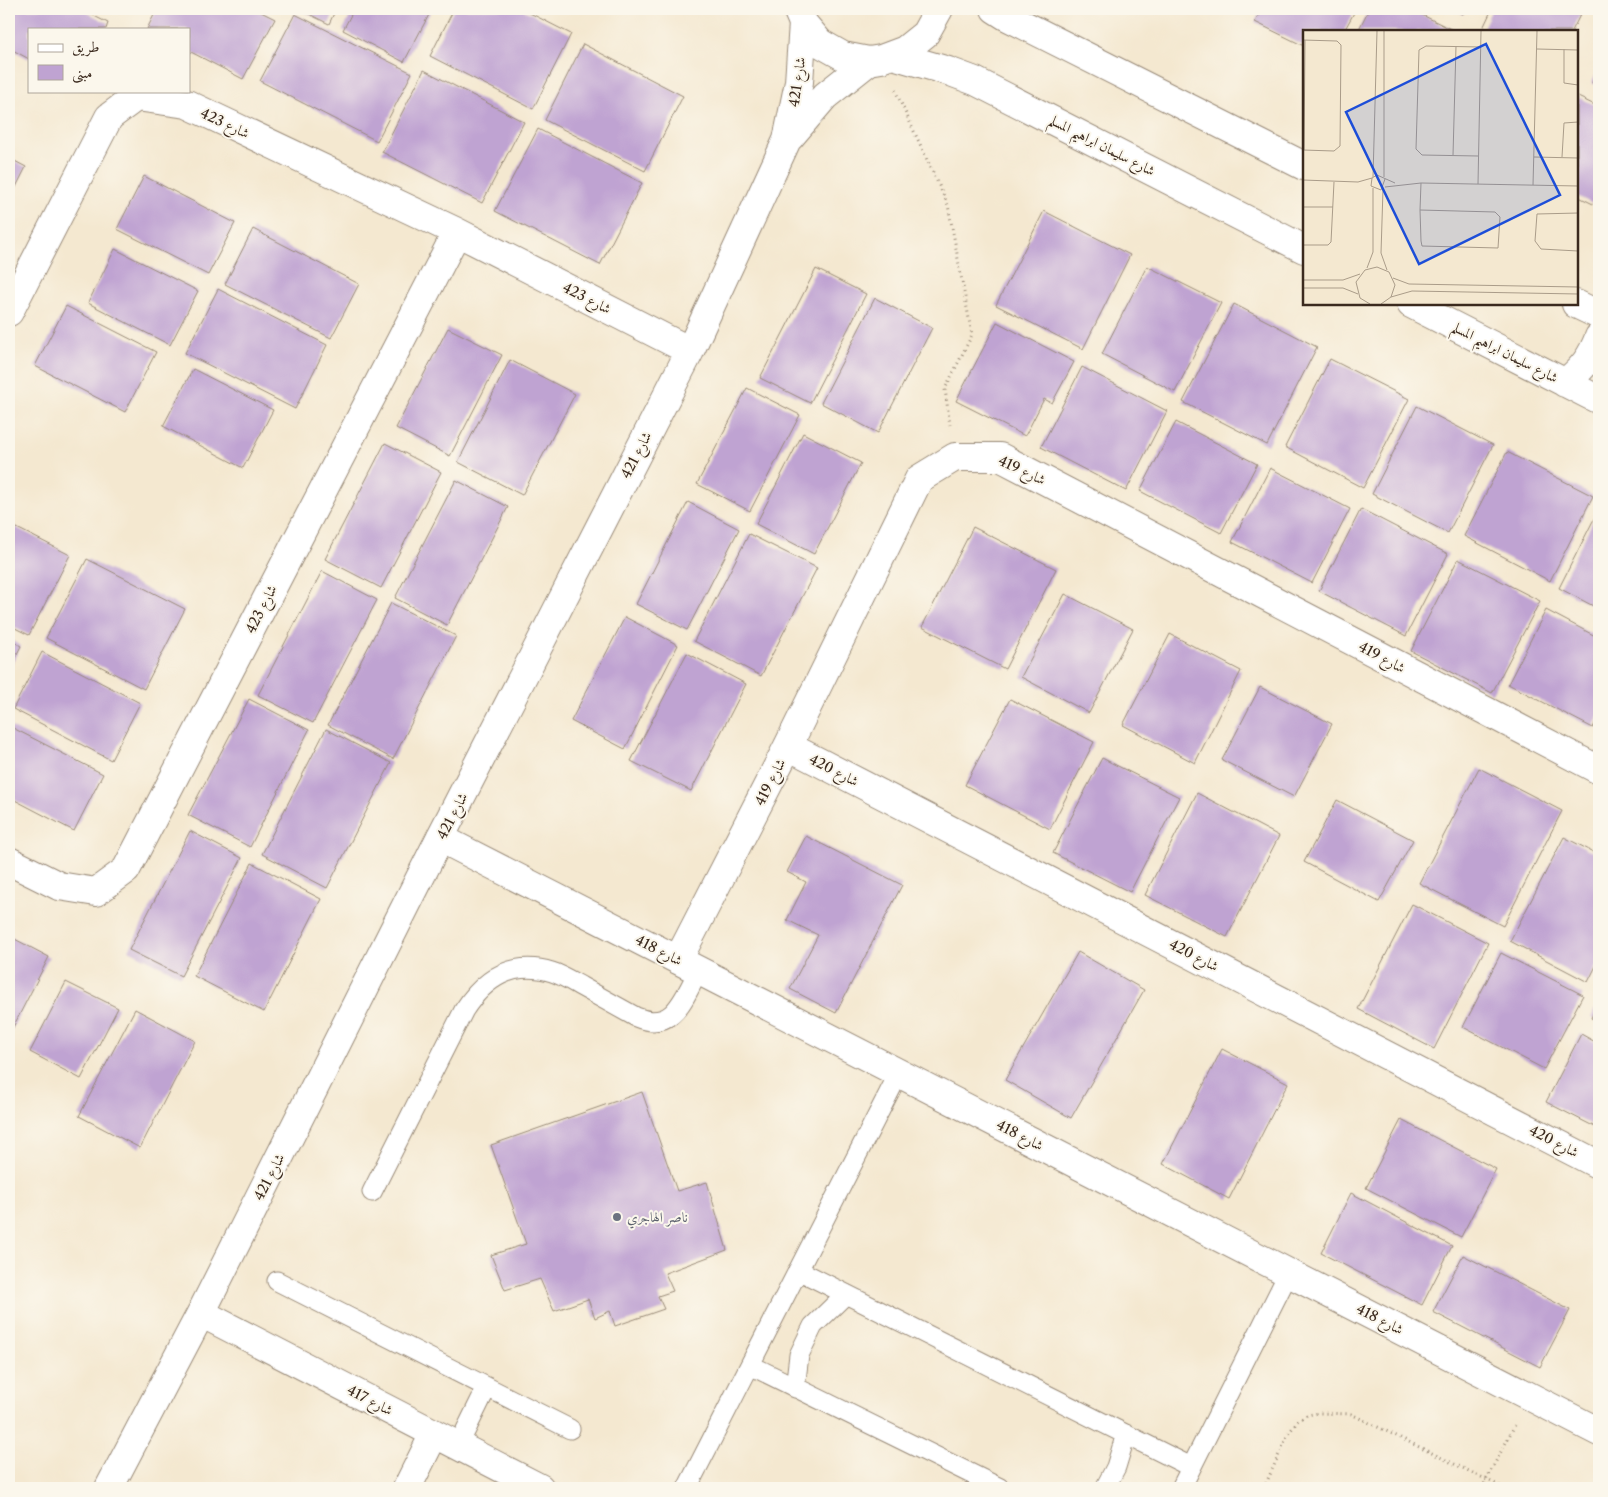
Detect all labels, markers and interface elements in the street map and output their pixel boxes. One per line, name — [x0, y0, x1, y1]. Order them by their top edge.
legend — [28, 28, 190, 92]
inset map — [1303, 30, 1578, 305]
text: طريق — [72, 37, 99, 57]
street label: شارع 421 — [785, 56, 812, 108]
text: مبنى — [72, 63, 92, 84]
street label: شارع 423 — [196, 104, 252, 145]
street label: شارع سليمان ابراهيم المسلم — [1043, 110, 1158, 185]
street label: شارع 423 — [558, 278, 614, 320]
street label: شارع سليمان ابراهيم المسلم — [1446, 317, 1561, 392]
street label: شارع 421 — [617, 429, 658, 483]
street label: شارع 419 — [994, 451, 1049, 492]
street label: شارع 423 — [241, 582, 283, 638]
street label: شارع 419 — [1354, 637, 1408, 679]
street label: شارع 420 — [805, 750, 862, 793]
street label: شارع 419 — [751, 756, 792, 810]
street label: شارع 421 — [433, 790, 474, 844]
street label: شارع 418 — [631, 931, 686, 972]
street label: شارع 420 — [1165, 935, 1222, 978]
street label: شارع 418 — [992, 1116, 1047, 1157]
street label: شارع 420 — [1525, 1121, 1582, 1164]
street label: شارع 421 — [250, 1151, 291, 1205]
place label: ناصر الهاجري — [627, 1208, 688, 1229]
marker: ناصر الهاجري — [611, 1211, 623, 1223]
street label: شارع 418 — [1352, 1300, 1407, 1341]
street label: شارع 417 — [343, 1381, 396, 1422]

